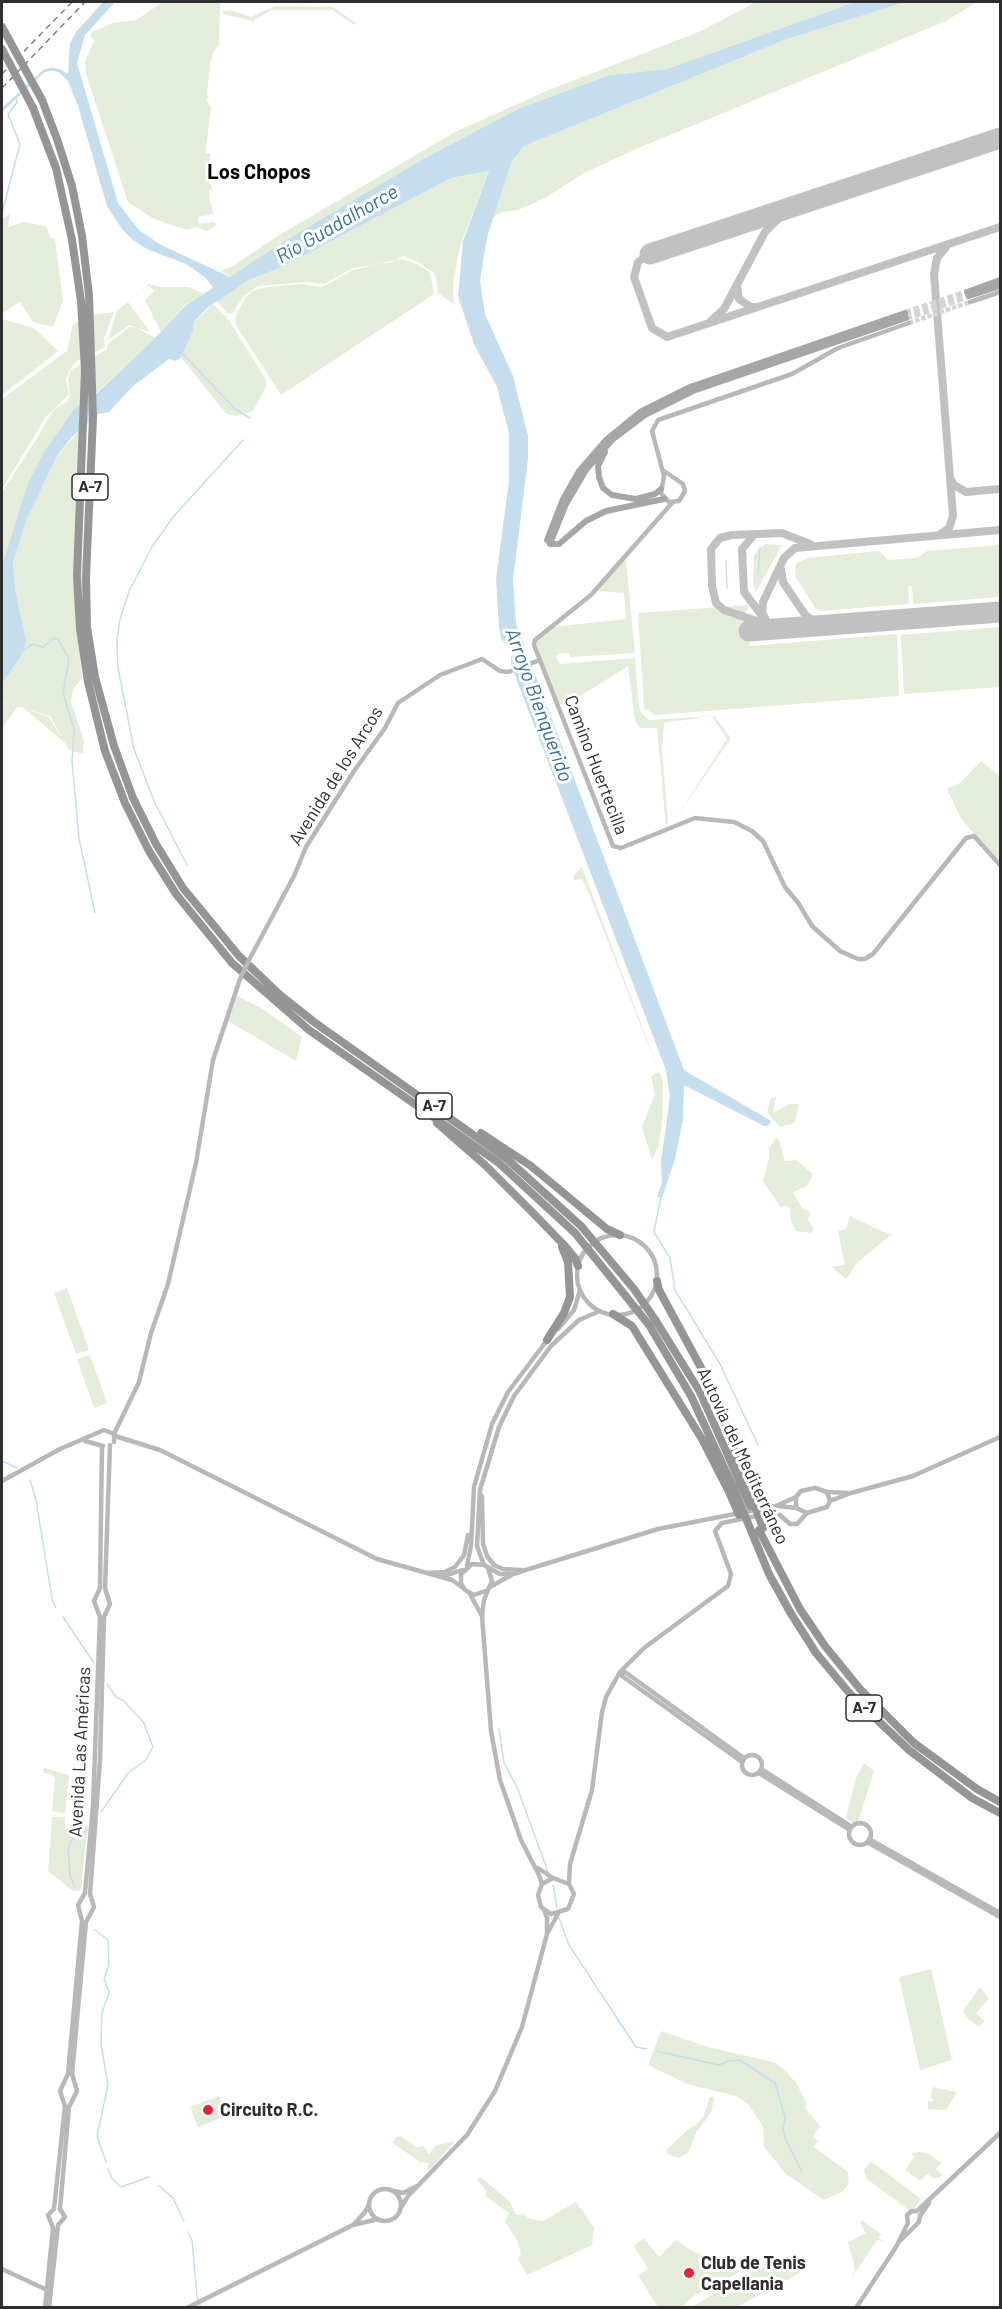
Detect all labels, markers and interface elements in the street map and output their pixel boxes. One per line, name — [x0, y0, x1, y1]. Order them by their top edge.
district label: Los Chopos — [207, 160, 311, 184]
water label: Río Guadalhorce — [272, 179, 402, 269]
road number: A-7 — [72, 474, 108, 500]
water label: Arroyo Bienquerido — [500, 625, 578, 785]
street label: Camino Huertecilla — [559, 692, 633, 838]
street label: Avenida de los Arcos — [285, 703, 387, 849]
road number: A-7 — [416, 1093, 452, 1119]
street label: Autovía del Mediterráneo — [693, 1364, 793, 1548]
street label: Avenida Las Américas — [65, 1666, 95, 1838]
road number: A-7 — [846, 1695, 882, 1721]
place label: Circuito R.C. — [220, 2099, 318, 2121]
marker: Circuito R.C. — [201, 2103, 215, 2117]
place label: Club de Tenis Capellania — [701, 2252, 806, 2294]
marker: Club de Tenis Capellania — [682, 2266, 696, 2280]

